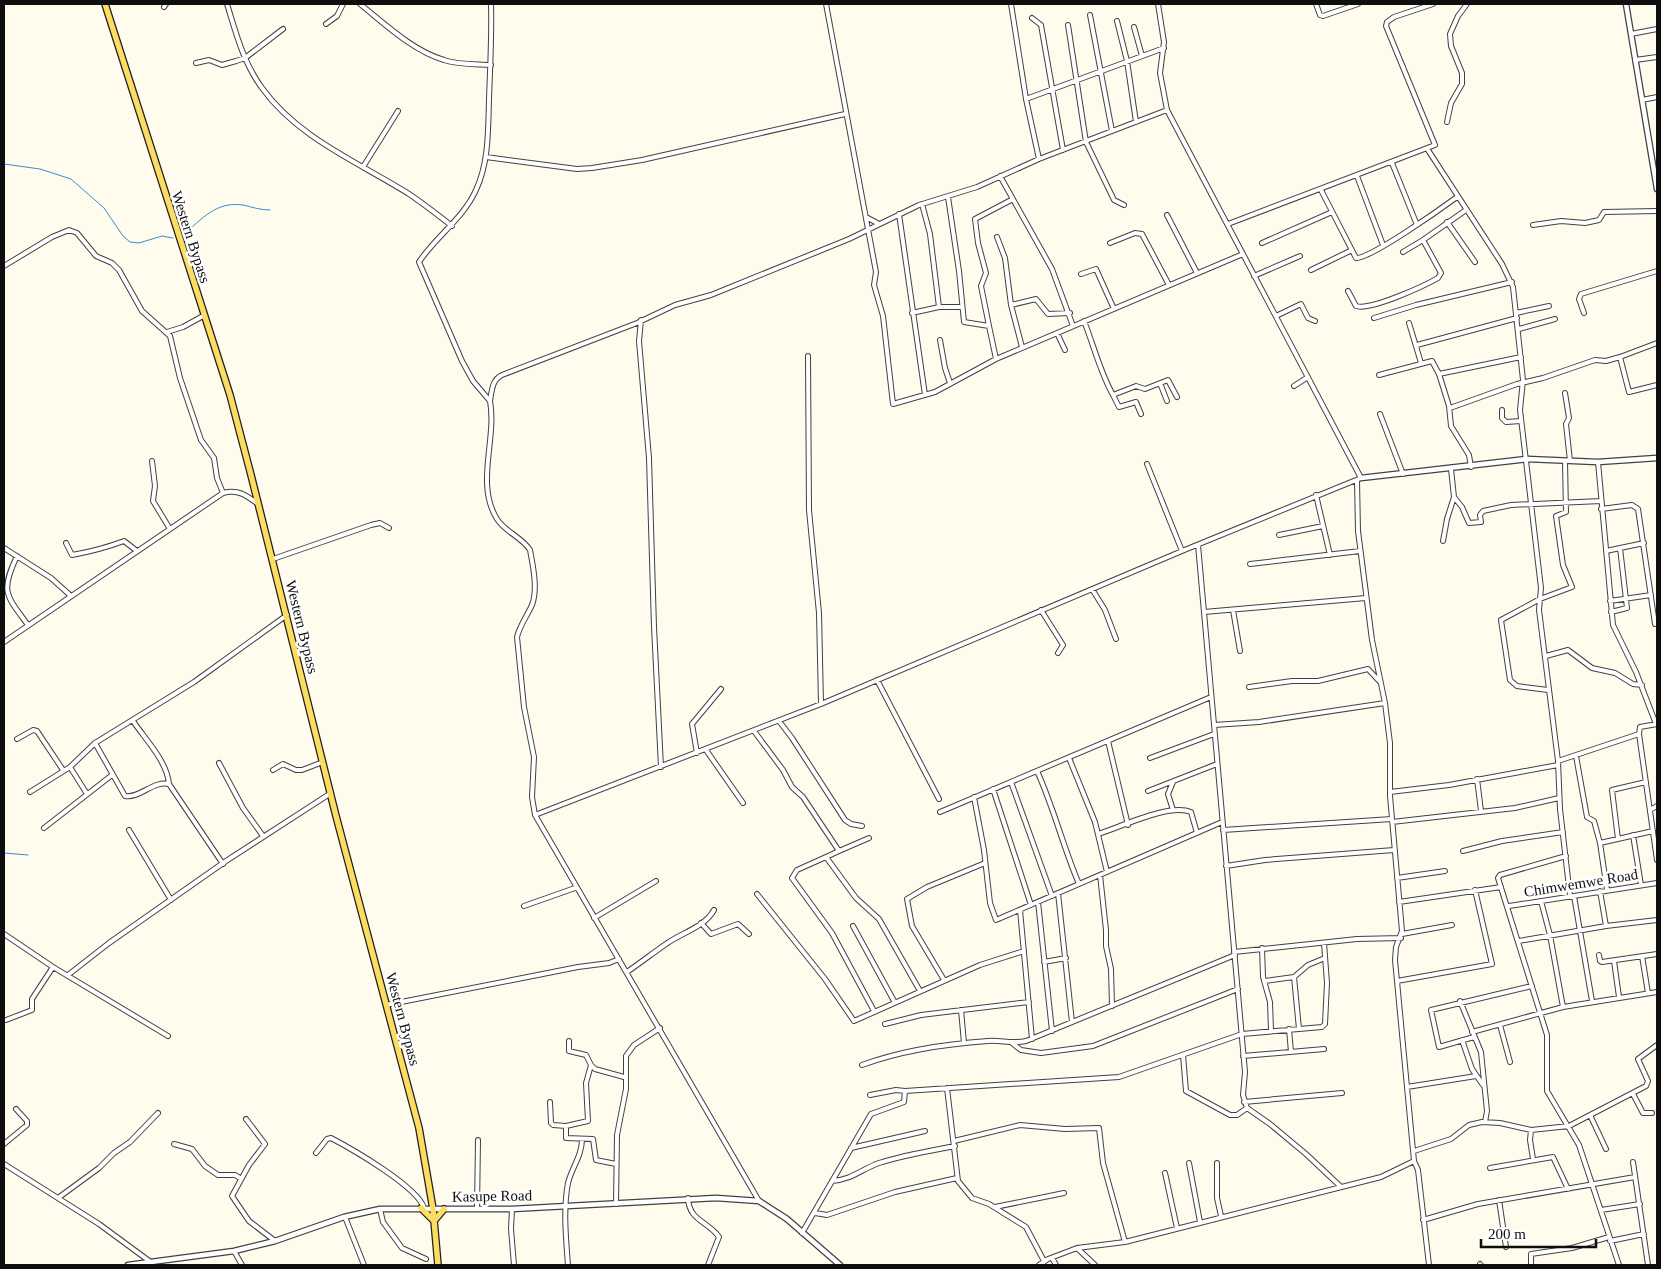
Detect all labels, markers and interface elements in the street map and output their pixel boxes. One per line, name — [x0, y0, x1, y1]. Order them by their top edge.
street label: Western Bypass — [169, 189, 213, 285]
street label: Western Bypass — [283, 579, 321, 676]
street label: Chimwemwe Road — [1523, 866, 1640, 900]
street label: Western Bypass — [383, 971, 423, 1068]
street label: Kasupe Road — [452, 1187, 533, 1205]
scale bar — [1481, 1216, 1596, 1248]
text: 200 m — [1488, 1226, 1526, 1242]

